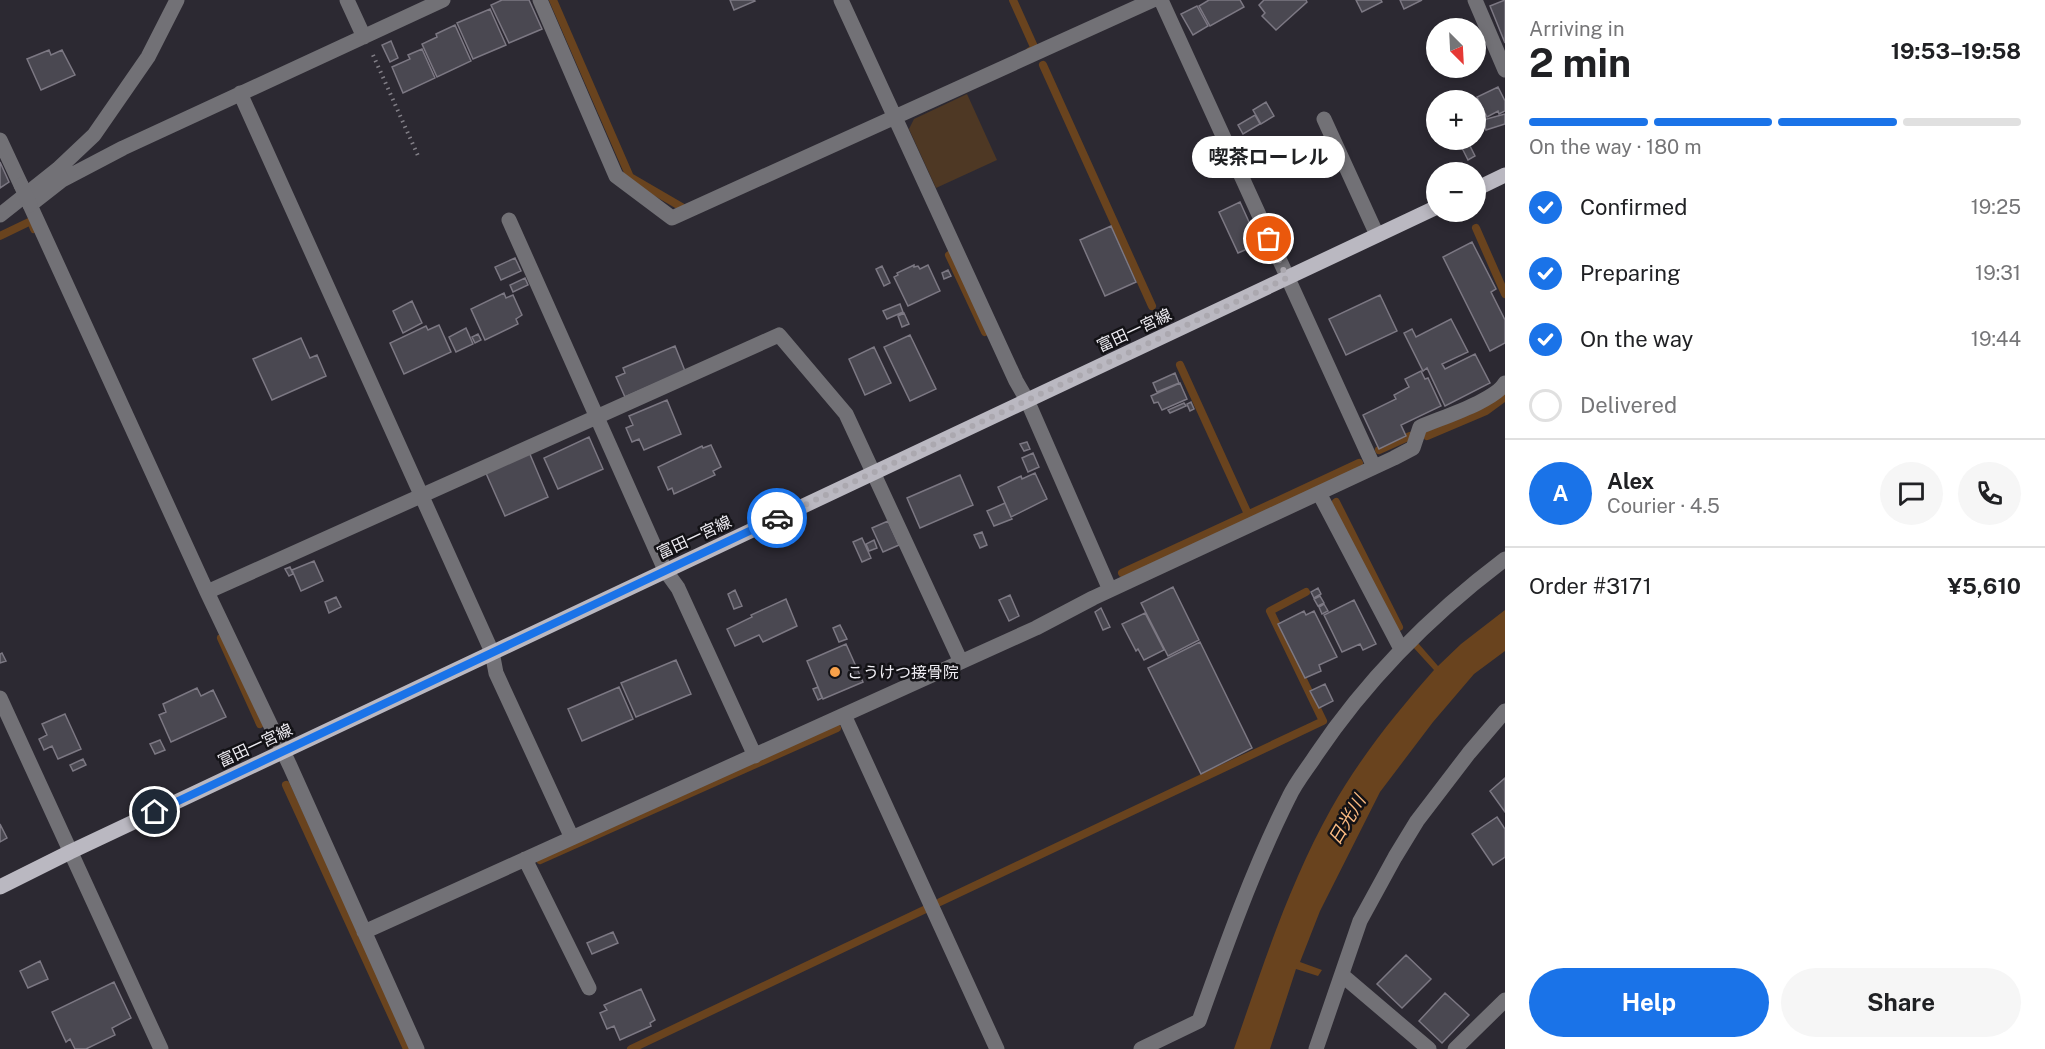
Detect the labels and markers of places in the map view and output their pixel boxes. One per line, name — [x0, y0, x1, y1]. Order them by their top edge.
callout: 喫茶ローレル — [1192, 137, 1346, 179]
pin — [1243, 213, 1294, 264]
place label: こうけつ接骨院 — [847, 663, 959, 682]
marker: こうけつ接骨院 — [828, 665, 842, 679]
pin — [129, 786, 180, 837]

